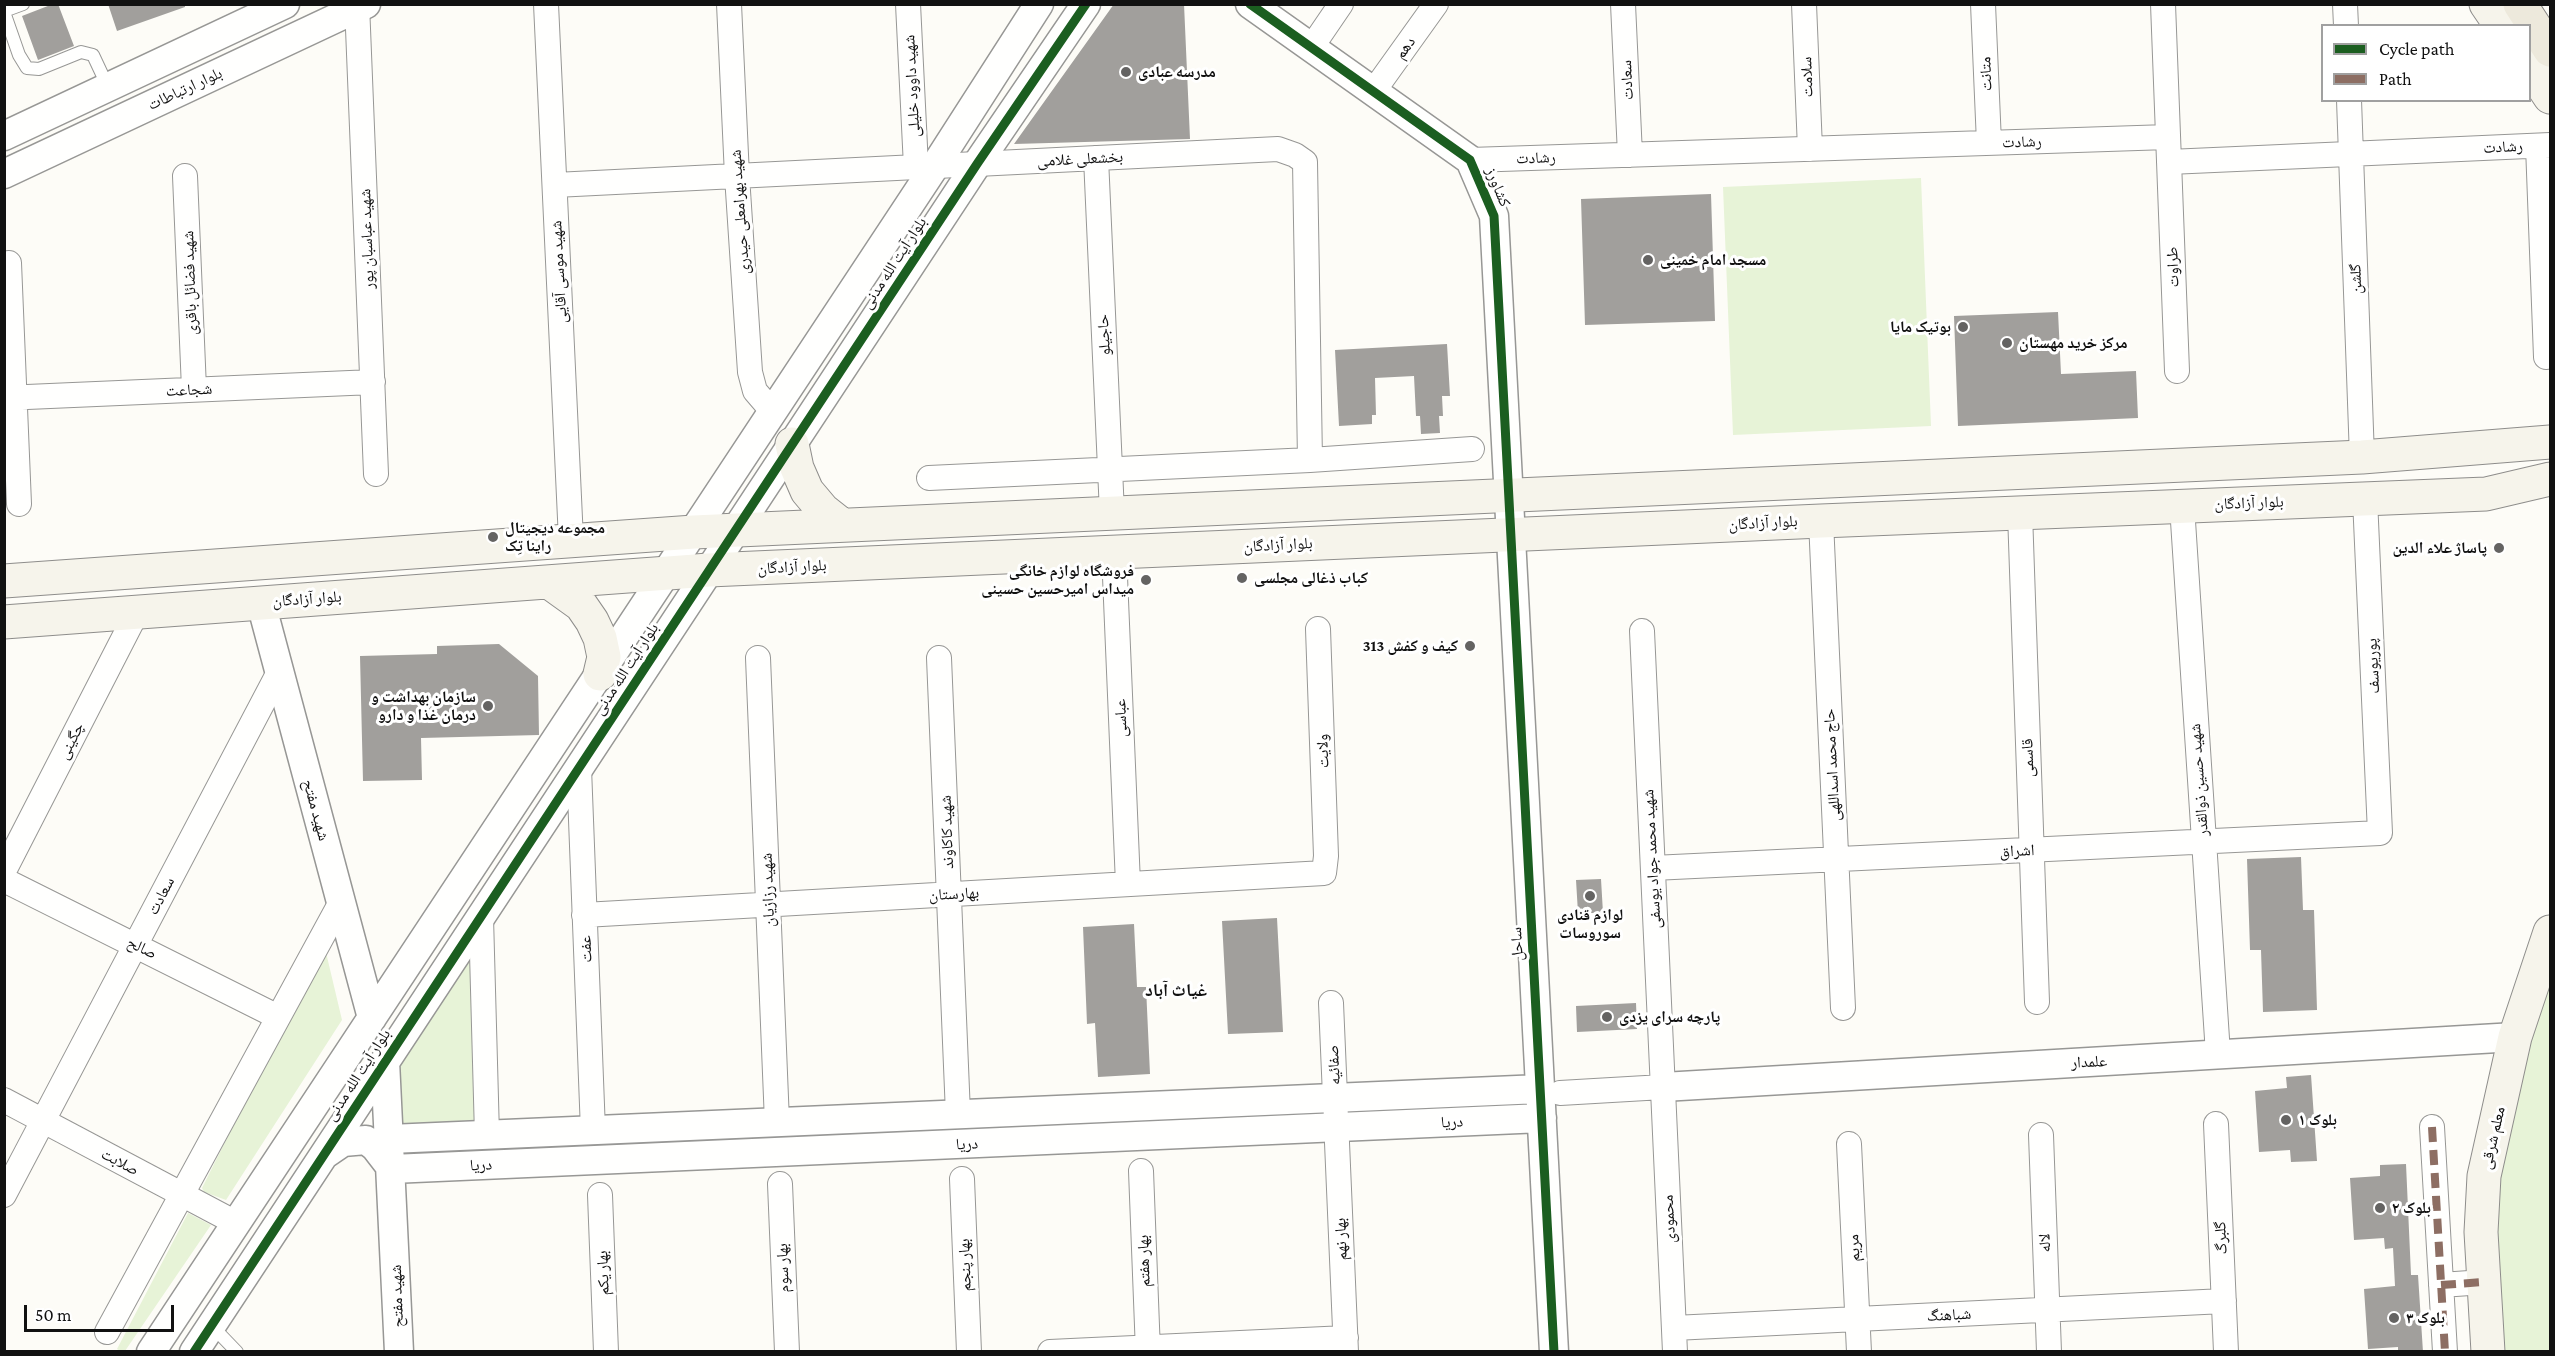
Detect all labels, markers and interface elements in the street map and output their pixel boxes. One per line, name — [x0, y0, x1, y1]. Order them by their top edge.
legend — [2321, 24, 2531, 102]
street label: دهم — [1390, 33, 1420, 63]
street label: شهید داوود خلیلی — [900, 34, 924, 138]
text: Cycle path — [2379, 39, 2454, 59]
street label: سلامت — [1797, 56, 1817, 98]
street label: متانت — [1976, 56, 1996, 92]
street label: سعادت — [1616, 59, 1638, 101]
place label: مدرسه عبادی — [1138, 62, 1216, 82]
street label: بلوار ارتباطات — [145, 63, 225, 115]
marker: مدرسه عبادی — [1119, 65, 1133, 79]
text: Path — [2379, 69, 2412, 89]
street label: رشادت — [2002, 132, 2042, 152]
street label: رشادت — [2483, 136, 2523, 158]
street label: بخشعلی غلامی — [1036, 147, 1124, 171]
street label: رشادت — [1516, 148, 1556, 168]
street label: شهید بهرامعلی حیدری — [726, 149, 754, 275]
street label: کشاورز — [1481, 164, 1515, 210]
street label: شهید عباسبان پور — [356, 188, 378, 290]
street label: بلوار آیت الله مدنی — [857, 213, 931, 313]
street label: شهید موسی آقایی — [547, 220, 571, 324]
street label: شهید فضائل باقری — [179, 230, 201, 336]
street label: طراوت — [2163, 246, 2183, 288]
place label: مسجد امام خمینی — [1660, 250, 1766, 270]
marker: مسجد امام خمینی — [1641, 253, 1655, 267]
street label: گلشن — [2346, 263, 2366, 295]
street label: حاجیلو — [1093, 314, 1115, 356]
place label: بوتیک مایا — [1890, 317, 1951, 337]
marker: بوتیک مایا — [1956, 320, 1970, 334]
place label: مرکز خرید مهستان — [2019, 333, 2128, 353]
marker: مرکز خرید مهستان — [2000, 336, 2014, 350]
street label: شجاعت — [165, 379, 213, 401]
street label: بلوار آزادگان — [2214, 492, 2284, 514]
street label: بلوار آزادگان — [1728, 512, 1798, 534]
place label: مجموعه دیجیتال راینا تِک — [505, 518, 605, 556]
marker: مجموعه دیجیتال راینا تِک — [486, 530, 500, 544]
street label: بلوار آزادگان — [1243, 534, 1313, 556]
place label: پاساژ علاء الدین — [2392, 538, 2487, 558]
marker: پاساژ علاء الدین — [2492, 541, 2506, 555]
street label: بلوار آزادگان — [757, 556, 827, 578]
place label: فروشگاه لوازم خانگی میداس امیرحسین حسینی — [981, 561, 1134, 599]
place label: کباب ذغالی مجلسی — [1254, 568, 1368, 588]
marker: کباب ذغالی مجلسی — [1235, 571, 1249, 585]
marker: فروشگاه لوازم خانگی میداس امیرحسین حسینی — [1139, 573, 1153, 587]
street label: بلوار آزادگان — [272, 587, 342, 611]
street label: بلوار آیت الله مدنی — [589, 619, 663, 719]
place label: کیف و کفش 313 — [1363, 636, 1458, 656]
street label: پوریوسف — [2362, 638, 2384, 694]
marker: کیف و کفش 313 — [1463, 639, 1477, 653]
place label: سازمان بهداشت و درمان غذا و دارو — [371, 687, 476, 725]
marker: سازمان بهداشت و درمان غذا و دارو — [481, 699, 495, 713]
street label: عباسی — [1111, 699, 1131, 737]
street label: حاج محمد اسداللهی — [1819, 708, 1845, 822]
street label: چگینی — [54, 719, 88, 763]
street label: شهید حسین ذوالقدر — [2185, 723, 2213, 837]
street label: ولایت — [1313, 734, 1333, 768]
street label: قاسمی — [2018, 738, 2038, 778]
street label: شهید مفتح — [299, 777, 333, 843]
street label: شهید محمد جواد یوسفی — [1639, 789, 1665, 929]
street label: شهید کاکاوند — [936, 795, 958, 869]
street label: اشراق — [1999, 840, 2035, 862]
street label: شهید رزازیان — [757, 853, 779, 927]
street label: سعادت — [143, 874, 179, 918]
street label: بهارستان — [928, 883, 980, 905]
marker: لوازم قنادی سوروسات — [1583, 889, 1597, 903]
place label: لوازم قنادی سوروسات — [1557, 905, 1623, 943]
street label: ساحل — [1507, 926, 1527, 962]
street label: صالح — [124, 932, 160, 964]
street label: عفت — [576, 935, 596, 963]
district label: غیاث آباد — [1145, 979, 1207, 1001]
place label: پارچه سرای یزدی — [1619, 1007, 1720, 1027]
marker: پارچه سرای یزدی — [1600, 1010, 1614, 1024]
street label: بلوار آیت الله مدنی — [321, 1025, 395, 1125]
street label: صفائیه — [1323, 1044, 1345, 1086]
street label: علمدار — [2070, 1051, 2108, 1073]
street label: معلم شرقی — [2476, 1105, 2510, 1171]
place label: بلوک ۱ — [2298, 1110, 2337, 1130]
street label: دریا — [1440, 1112, 1464, 1132]
marker: بلوک ۱ — [2279, 1113, 2293, 1127]
street label: دریا — [955, 1134, 979, 1154]
street label: صلابت — [98, 1144, 142, 1180]
street label: دریا — [469, 1155, 493, 1175]
street label: محمودی — [1658, 1194, 1680, 1244]
place label: بلوک ۲ — [2392, 1198, 2431, 1218]
marker: بلوک ۲ — [2373, 1201, 2387, 1215]
street label: بهار نهم — [1331, 1217, 1351, 1261]
street label: گلبرگ — [2211, 1221, 2231, 1255]
street label: لاله — [2035, 1233, 2055, 1253]
street label: مریم — [1844, 1234, 1864, 1262]
street label: بهار هفتم — [1133, 1235, 1155, 1287]
street label: بهار پنجم — [954, 1238, 976, 1292]
street label: بهار سوم — [773, 1243, 793, 1293]
street label: بهار یکم — [593, 1250, 613, 1296]
street label: شهید مفتح — [386, 1264, 408, 1328]
scale bar — [27, 1293, 177, 1331]
street label: شباهنگ — [1926, 1304, 1972, 1326]
text: 50 m — [35, 1305, 72, 1325]
place label: بلوک ۳ — [2406, 1308, 2445, 1328]
marker: بلوک ۳ — [2387, 1311, 2401, 1325]

